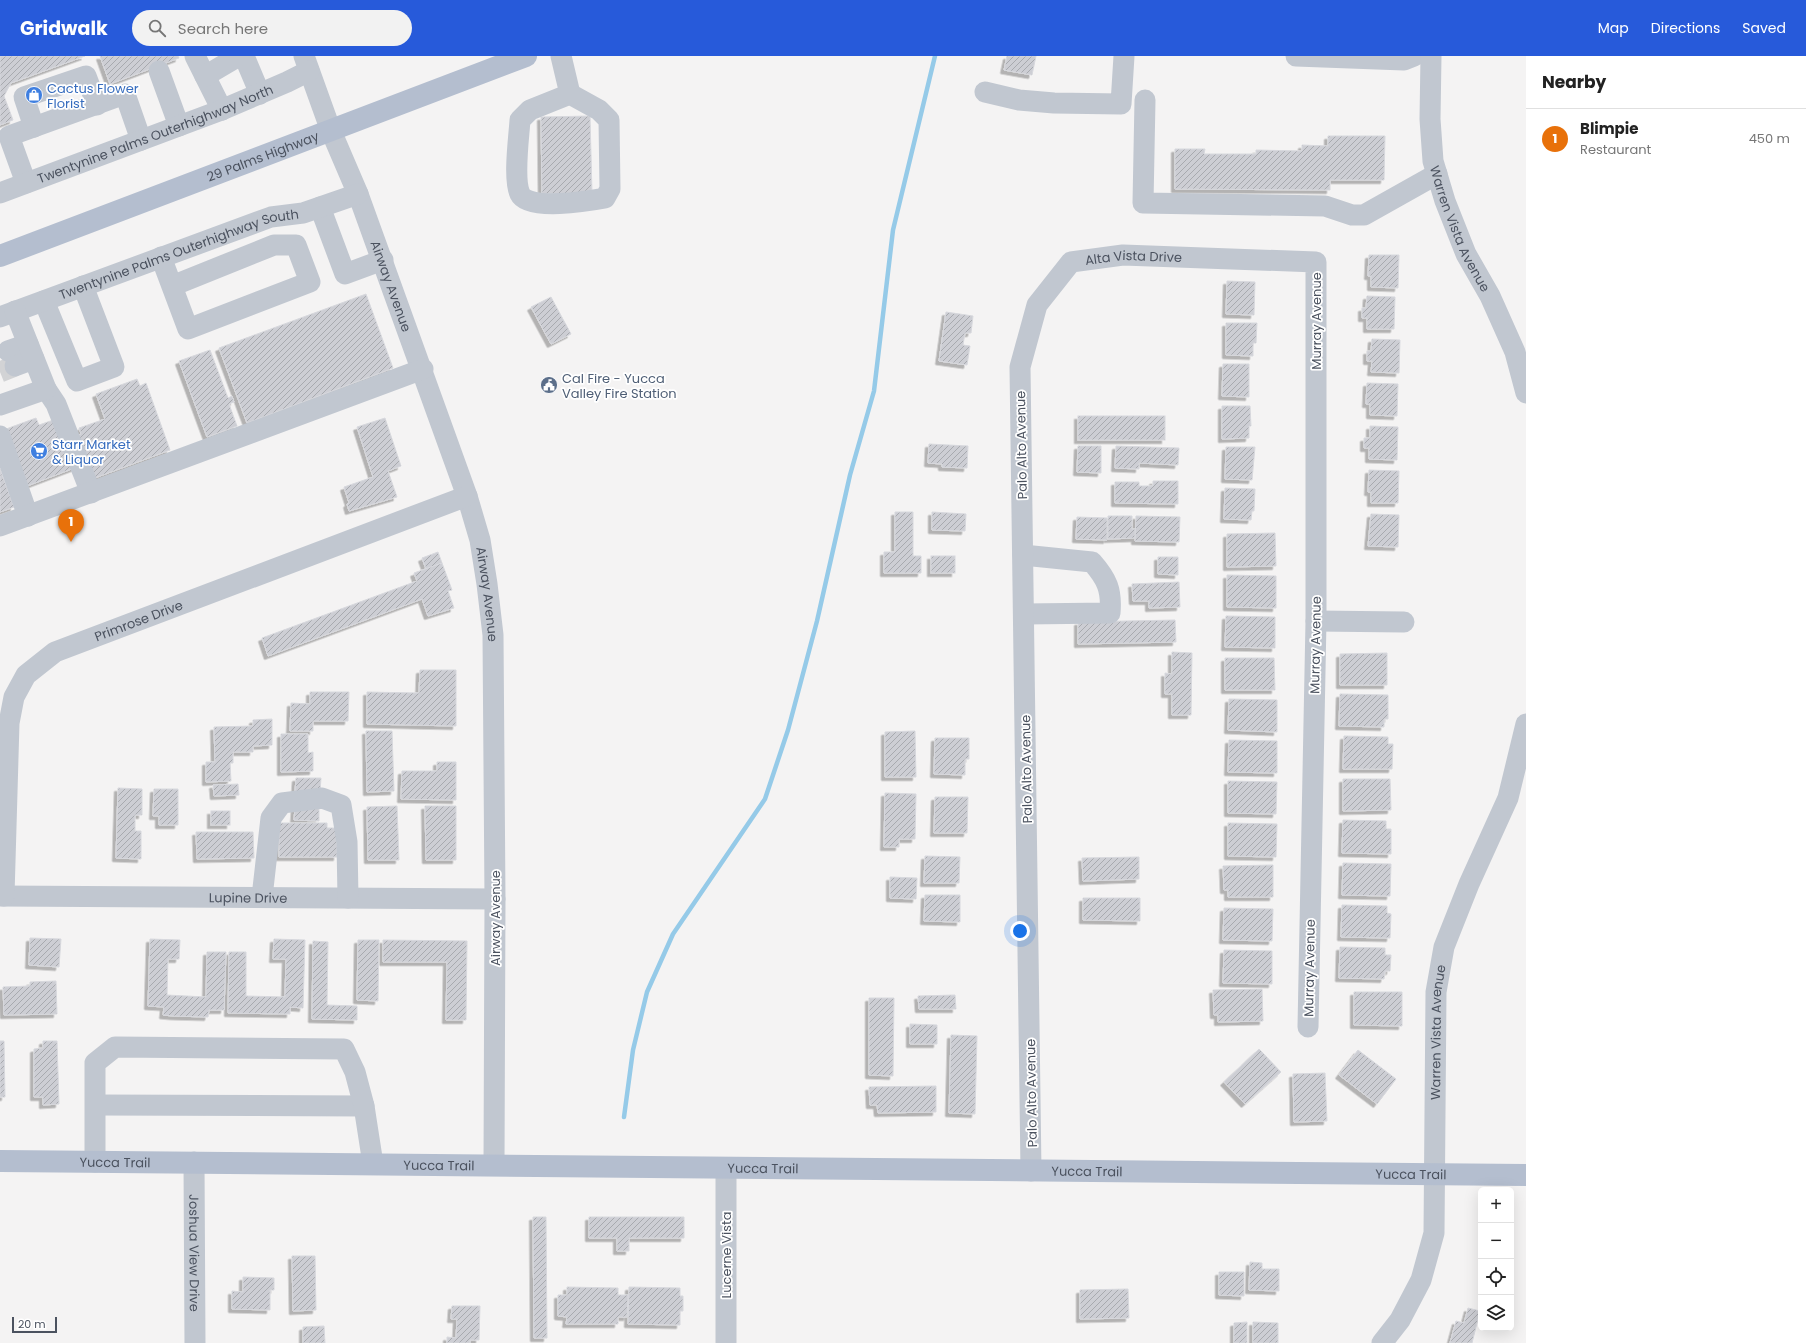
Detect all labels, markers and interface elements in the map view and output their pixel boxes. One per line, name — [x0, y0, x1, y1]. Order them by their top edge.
search box — [132, 10, 412, 46]
text: Gridwalk — [20, 15, 108, 42]
icon: search — [146, 17, 168, 39]
text: Search here — [178, 18, 268, 39]
text: Map — [1598, 18, 1629, 38]
text: Directions — [1651, 18, 1720, 38]
text: Saved — [1742, 18, 1786, 38]
text: Nearby — [1542, 70, 1606, 94]
place label: Cactus Flower Florist — [47, 79, 139, 113]
street label: Twentynine Palms Outerhighway North — [35, 80, 276, 188]
shop icon: Cactus Flower Florist — [24, 85, 44, 105]
text: Blimpie — [1580, 118, 1638, 139]
street label: 29 Palms Highway — [204, 126, 322, 187]
text: 1 — [1553, 129, 1557, 148]
text: 450 m — [1749, 129, 1790, 148]
text: Restaurant — [1580, 140, 1651, 159]
street label: Warren Vista Avenue — [1425, 163, 1495, 295]
street label: Twentynine Palms Outerhighway South — [56, 205, 300, 304]
street label: Airway Avenue — [365, 238, 416, 334]
street label: Alta Vista Drive — [1084, 246, 1182, 270]
street label: Murray Avenue — [1307, 272, 1326, 370]
place label: Cal Fire - Yucca Valley Fire Station — [562, 369, 677, 403]
public building icon: Cal Fire - Yucca Valley Fire Station — [539, 375, 559, 395]
street label: Palo Alto Avenue — [1011, 391, 1032, 499]
place label: Starr Market & Liquor — [52, 435, 131, 469]
supermarket icon: Starr Market & Liquor — [29, 441, 49, 461]
pin: 1 — [58, 509, 84, 542]
street label: Airway Avenue — [471, 545, 502, 642]
street label: Primrose Drive — [92, 595, 186, 646]
street label: Murray Avenue — [1305, 596, 1326, 694]
street label: Palo Alto Avenue — [1016, 715, 1037, 823]
street label: Airway Avenue — [486, 870, 505, 966]
street label: Lupine Drive — [209, 888, 287, 908]
street label: Murray Avenue — [1299, 919, 1320, 1017]
your location — [1010, 921, 1030, 941]
street label: Warren Vista Avenue — [1426, 963, 1451, 1100]
street label: Palo Alto Avenue — [1021, 1039, 1042, 1147]
street label: Yucca Trail — [79, 1153, 151, 1172]
street label: Yucca Trail — [403, 1156, 475, 1175]
street label: Yucca Trail — [727, 1159, 799, 1178]
street label: Yucca Trail — [1051, 1162, 1123, 1181]
street label: Yucca Trail — [1375, 1165, 1447, 1184]
map controls — [1478, 1187, 1514, 1331]
button: + — [1478, 1187, 1514, 1223]
street label: Joshua View Drive — [184, 1194, 204, 1312]
street label: Lucerne Vista — [717, 1212, 736, 1298]
button: − — [1478, 1223, 1514, 1259]
button: locate — [1478, 1259, 1514, 1295]
button: layers — [1478, 1295, 1514, 1331]
scale bar — [12, 1315, 57, 1334]
text: 20 m — [18, 1316, 46, 1332]

